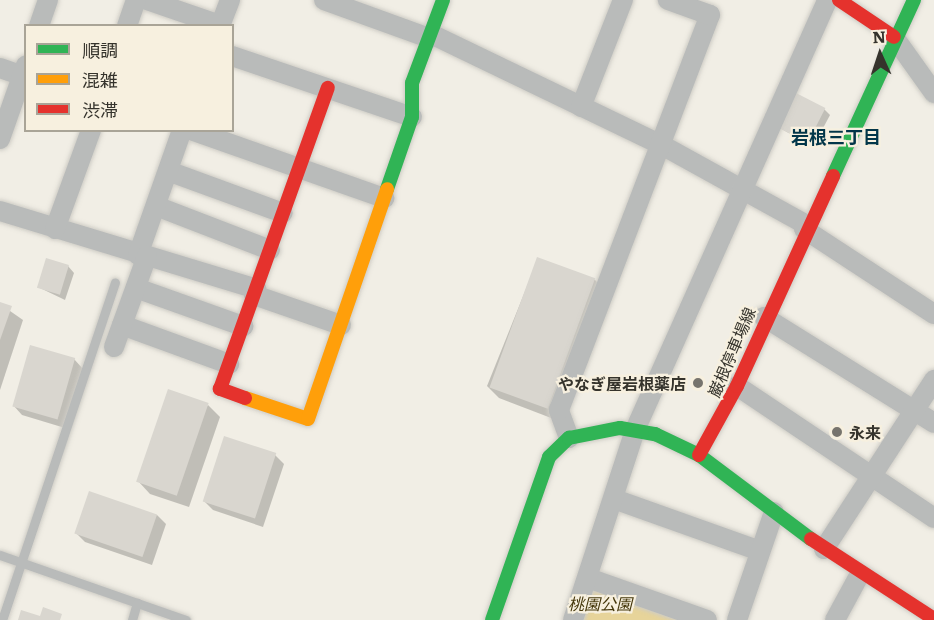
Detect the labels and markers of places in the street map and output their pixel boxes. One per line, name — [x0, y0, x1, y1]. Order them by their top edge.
place label: やなぎ屋岩根薬店 — [558, 373, 686, 393]
marker: やなぎ屋岩根薬店 — [691, 376, 705, 390]
place label: 永来 — [849, 422, 881, 442]
marker: 永来 — [830, 425, 844, 439]

